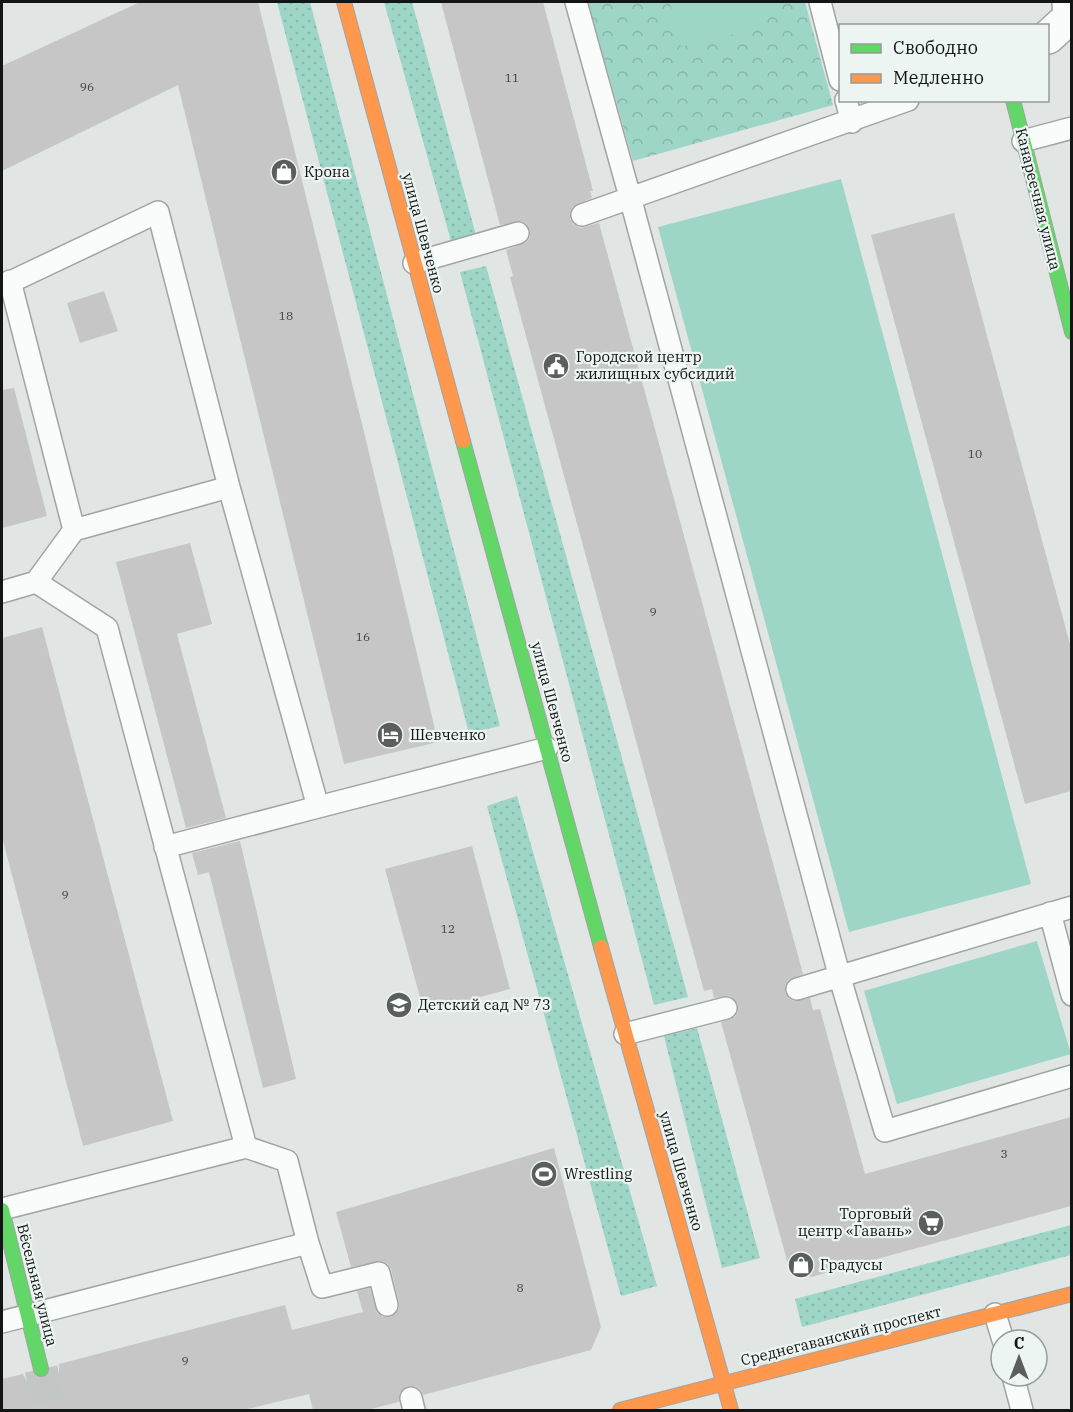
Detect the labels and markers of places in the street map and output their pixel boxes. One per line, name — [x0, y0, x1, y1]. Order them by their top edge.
shop icon: Крона — [269, 157, 299, 187]
place label: Крона — [304, 162, 350, 181]
place label: Городской центр жилищных субсидий — [576, 347, 735, 383]
public building icon: Городской центр жилищных субсидий — [541, 351, 571, 381]
hotel icon: Шевченко — [375, 720, 405, 750]
place label: Шевченко — [410, 725, 486, 744]
school or university icon: Детский сад № 73 — [384, 990, 414, 1020]
place label: Детский сад № 73 — [418, 995, 551, 1014]
sports icon: Wrestling — [529, 1159, 559, 1189]
place label: Wrestling — [564, 1164, 632, 1183]
place label: Торговый центр «Гавань» — [798, 1204, 912, 1240]
supermarket icon: Торговый центр «Гавань» — [916, 1208, 946, 1238]
shop icon: Градусы — [786, 1250, 816, 1280]
place label: Градусы — [820, 1255, 883, 1274]

